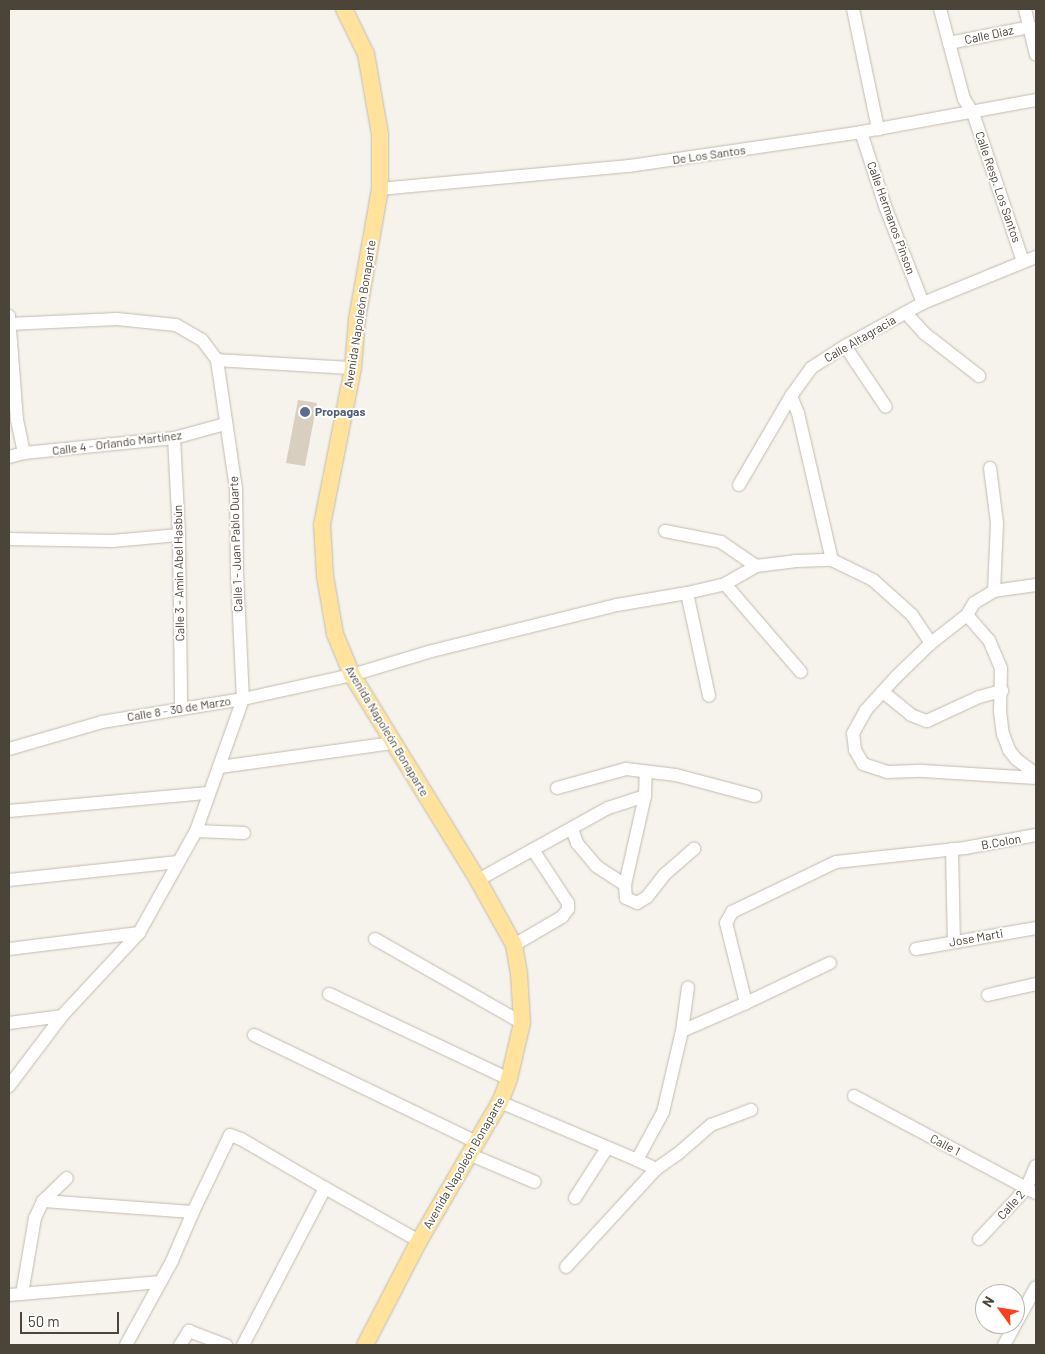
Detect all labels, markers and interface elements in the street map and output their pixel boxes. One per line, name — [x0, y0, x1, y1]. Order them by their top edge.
street label: Calle Diaz — [963, 23, 1015, 47]
street label: Calle Resp. Los Santos — [972, 129, 1024, 245]
street label: De Los Santos — [671, 143, 747, 167]
street label: Calle Hermanos Pinson — [864, 160, 918, 276]
street label: Avenida Napoleón Bonaparte — [341, 239, 379, 389]
street label: Calle Altagracia — [822, 313, 898, 365]
place label: Propagas — [315, 405, 365, 419]
marker: Propagas — [299, 406, 311, 418]
street label: Calle 4 - Orlando Martínez — [51, 428, 183, 458]
street label: Calle 1 - Juan Pablo Duarte — [226, 476, 246, 612]
street label: Calle 3 - Amín Abel Hasbún — [171, 505, 187, 641]
street label: Avenida Napoleón Bonaparte — [342, 663, 432, 799]
street label: Calle 8 - 30 de Marzo — [126, 694, 232, 724]
street label: B.Colon — [980, 831, 1022, 853]
street label: Jose Marti — [948, 926, 1004, 950]
street label: Avenida Napoleón Bonaparte — [420, 1095, 508, 1231]
street label: Calle 1 — [928, 1131, 962, 1159]
street label: Calle 2 — [994, 1188, 1028, 1222]
north arrow — [975, 1284, 1025, 1334]
text: N — [978, 1293, 997, 1310]
scale bar — [22, 1302, 121, 1334]
text: 50 m — [28, 1312, 60, 1330]

